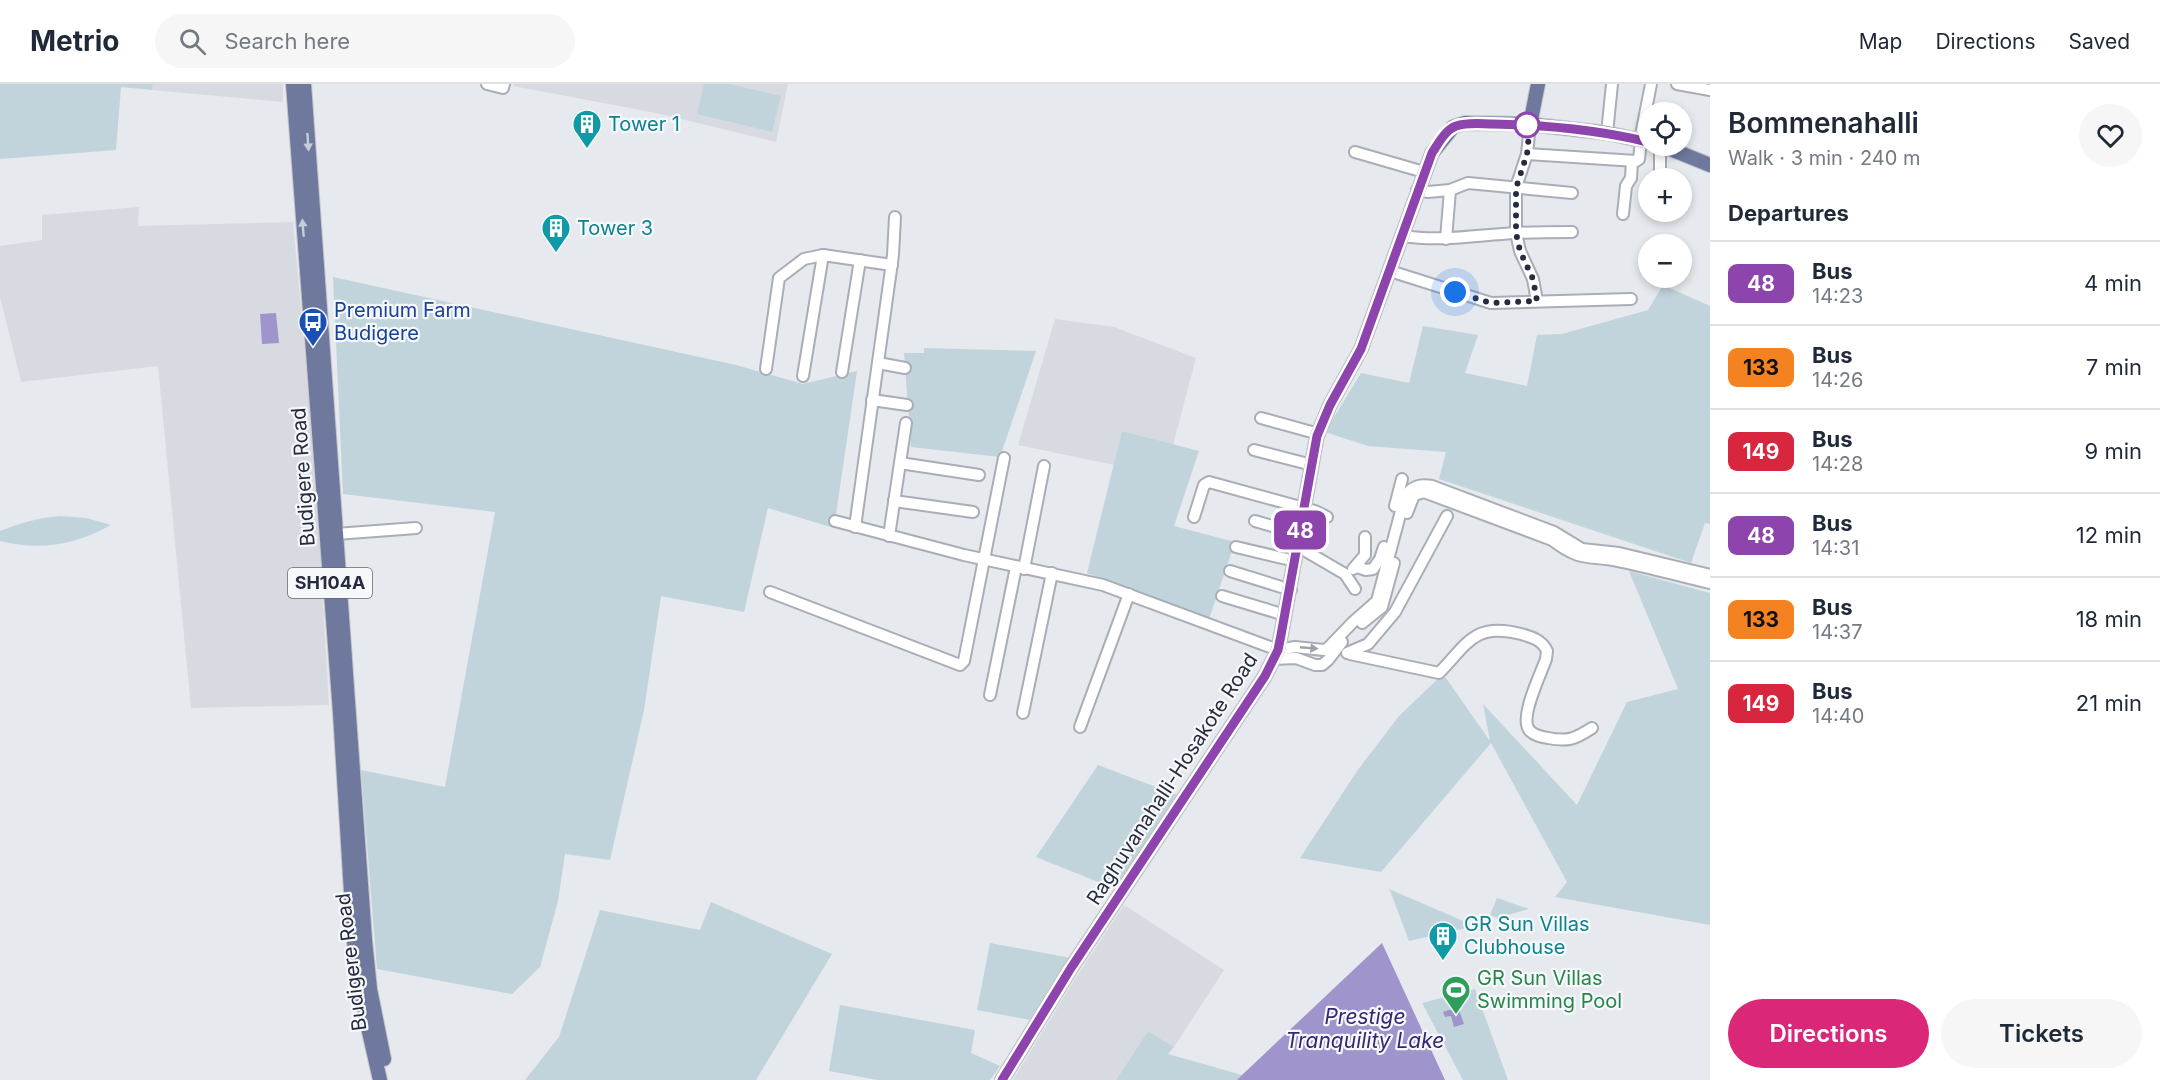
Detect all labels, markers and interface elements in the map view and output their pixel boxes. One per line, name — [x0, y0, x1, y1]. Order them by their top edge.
search box — [155, 14, 575, 68]
text: Metrio — [30, 24, 119, 58]
icon: search — [176, 25, 209, 58]
text: Search here — [224, 28, 350, 54]
text: Map — [1859, 29, 1902, 54]
text: Directions — [1935, 29, 2036, 54]
text: Saved — [2069, 29, 2130, 54]
map controls — [1638, 102, 1692, 288]
button: locate — [1638, 102, 1692, 156]
button: heart — [2079, 104, 2142, 167]
text: Bommenahalli — [1728, 106, 1919, 140]
building icon: Tower 1 — [571, 108, 603, 150]
place label: Tower 1 — [608, 112, 680, 136]
unlabelled marker — [1514, 112, 1540, 138]
one-way arrow — [304, 133, 313, 152]
text: Walk · 3 min · 240 m — [1728, 146, 1921, 170]
button: + — [1638, 168, 1692, 222]
text: Departures — [1728, 200, 1849, 226]
building icon: Tower 3 — [540, 212, 572, 254]
place label: Tower 3 — [577, 216, 653, 240]
one-way arrow — [298, 219, 308, 238]
button: − — [1638, 234, 1692, 288]
text: Bus — [1812, 258, 1853, 284]
text: 4 min — [2084, 270, 2142, 296]
text: 48 — [1747, 271, 1775, 296]
your location — [1440, 277, 1470, 307]
text: 14:23 — [1812, 284, 1863, 308]
place label: Premium Farm Budigere — [334, 298, 471, 345]
bus stop icon: Premium Farm Budigere — [297, 306, 329, 348]
text: Bus — [1812, 342, 1853, 368]
text: 7 min — [2086, 354, 2142, 380]
text: 133 — [1743, 355, 1779, 380]
text: 14:26 — [1812, 368, 1863, 392]
street label: Budigere Road — [286, 407, 320, 547]
text: Bus — [1812, 426, 1853, 452]
text: 9 min — [2085, 438, 2142, 464]
text: 149 — [1743, 439, 1779, 464]
text: 14:28 — [1812, 452, 1863, 476]
line badge: 48 — [1273, 510, 1327, 550]
text: Bus — [1812, 510, 1853, 536]
text: 48 — [1286, 518, 1314, 543]
text: 12 min — [2076, 522, 2142, 548]
text: 48 — [1747, 523, 1775, 548]
text: 14:31 — [1812, 536, 1859, 560]
road number: SH104A — [288, 568, 372, 598]
text: Bus — [1812, 594, 1853, 620]
text: 18 min — [2076, 606, 2142, 632]
text: 133 — [1743, 607, 1779, 632]
text: 14:37 — [1812, 620, 1863, 644]
one-way arrow — [1299, 643, 1318, 653]
street label: Raghuvanahalli-Hosakote Road — [1082, 649, 1262, 909]
text: Bus — [1812, 678, 1853, 704]
text: 21 min — [2076, 690, 2142, 716]
text: 149 — [1743, 691, 1779, 716]
text: 14:40 — [1812, 704, 1864, 728]
street label: Budigere Road — [331, 892, 371, 1032]
place label: GR Sun Villas Clubhouse — [1464, 912, 1590, 959]
building icon: GR Sun Villas Clubhouse — [1427, 920, 1459, 962]
place label: GR Sun Villas Swimming Pool — [1477, 966, 1622, 1013]
sports icon: GR Sun Villas Swimming Pool — [1440, 974, 1472, 1016]
button: Directions — [1728, 999, 1929, 1068]
button: Tickets — [1941, 999, 2142, 1068]
water label: Prestige Tranquility Lake — [1286, 1004, 1444, 1053]

